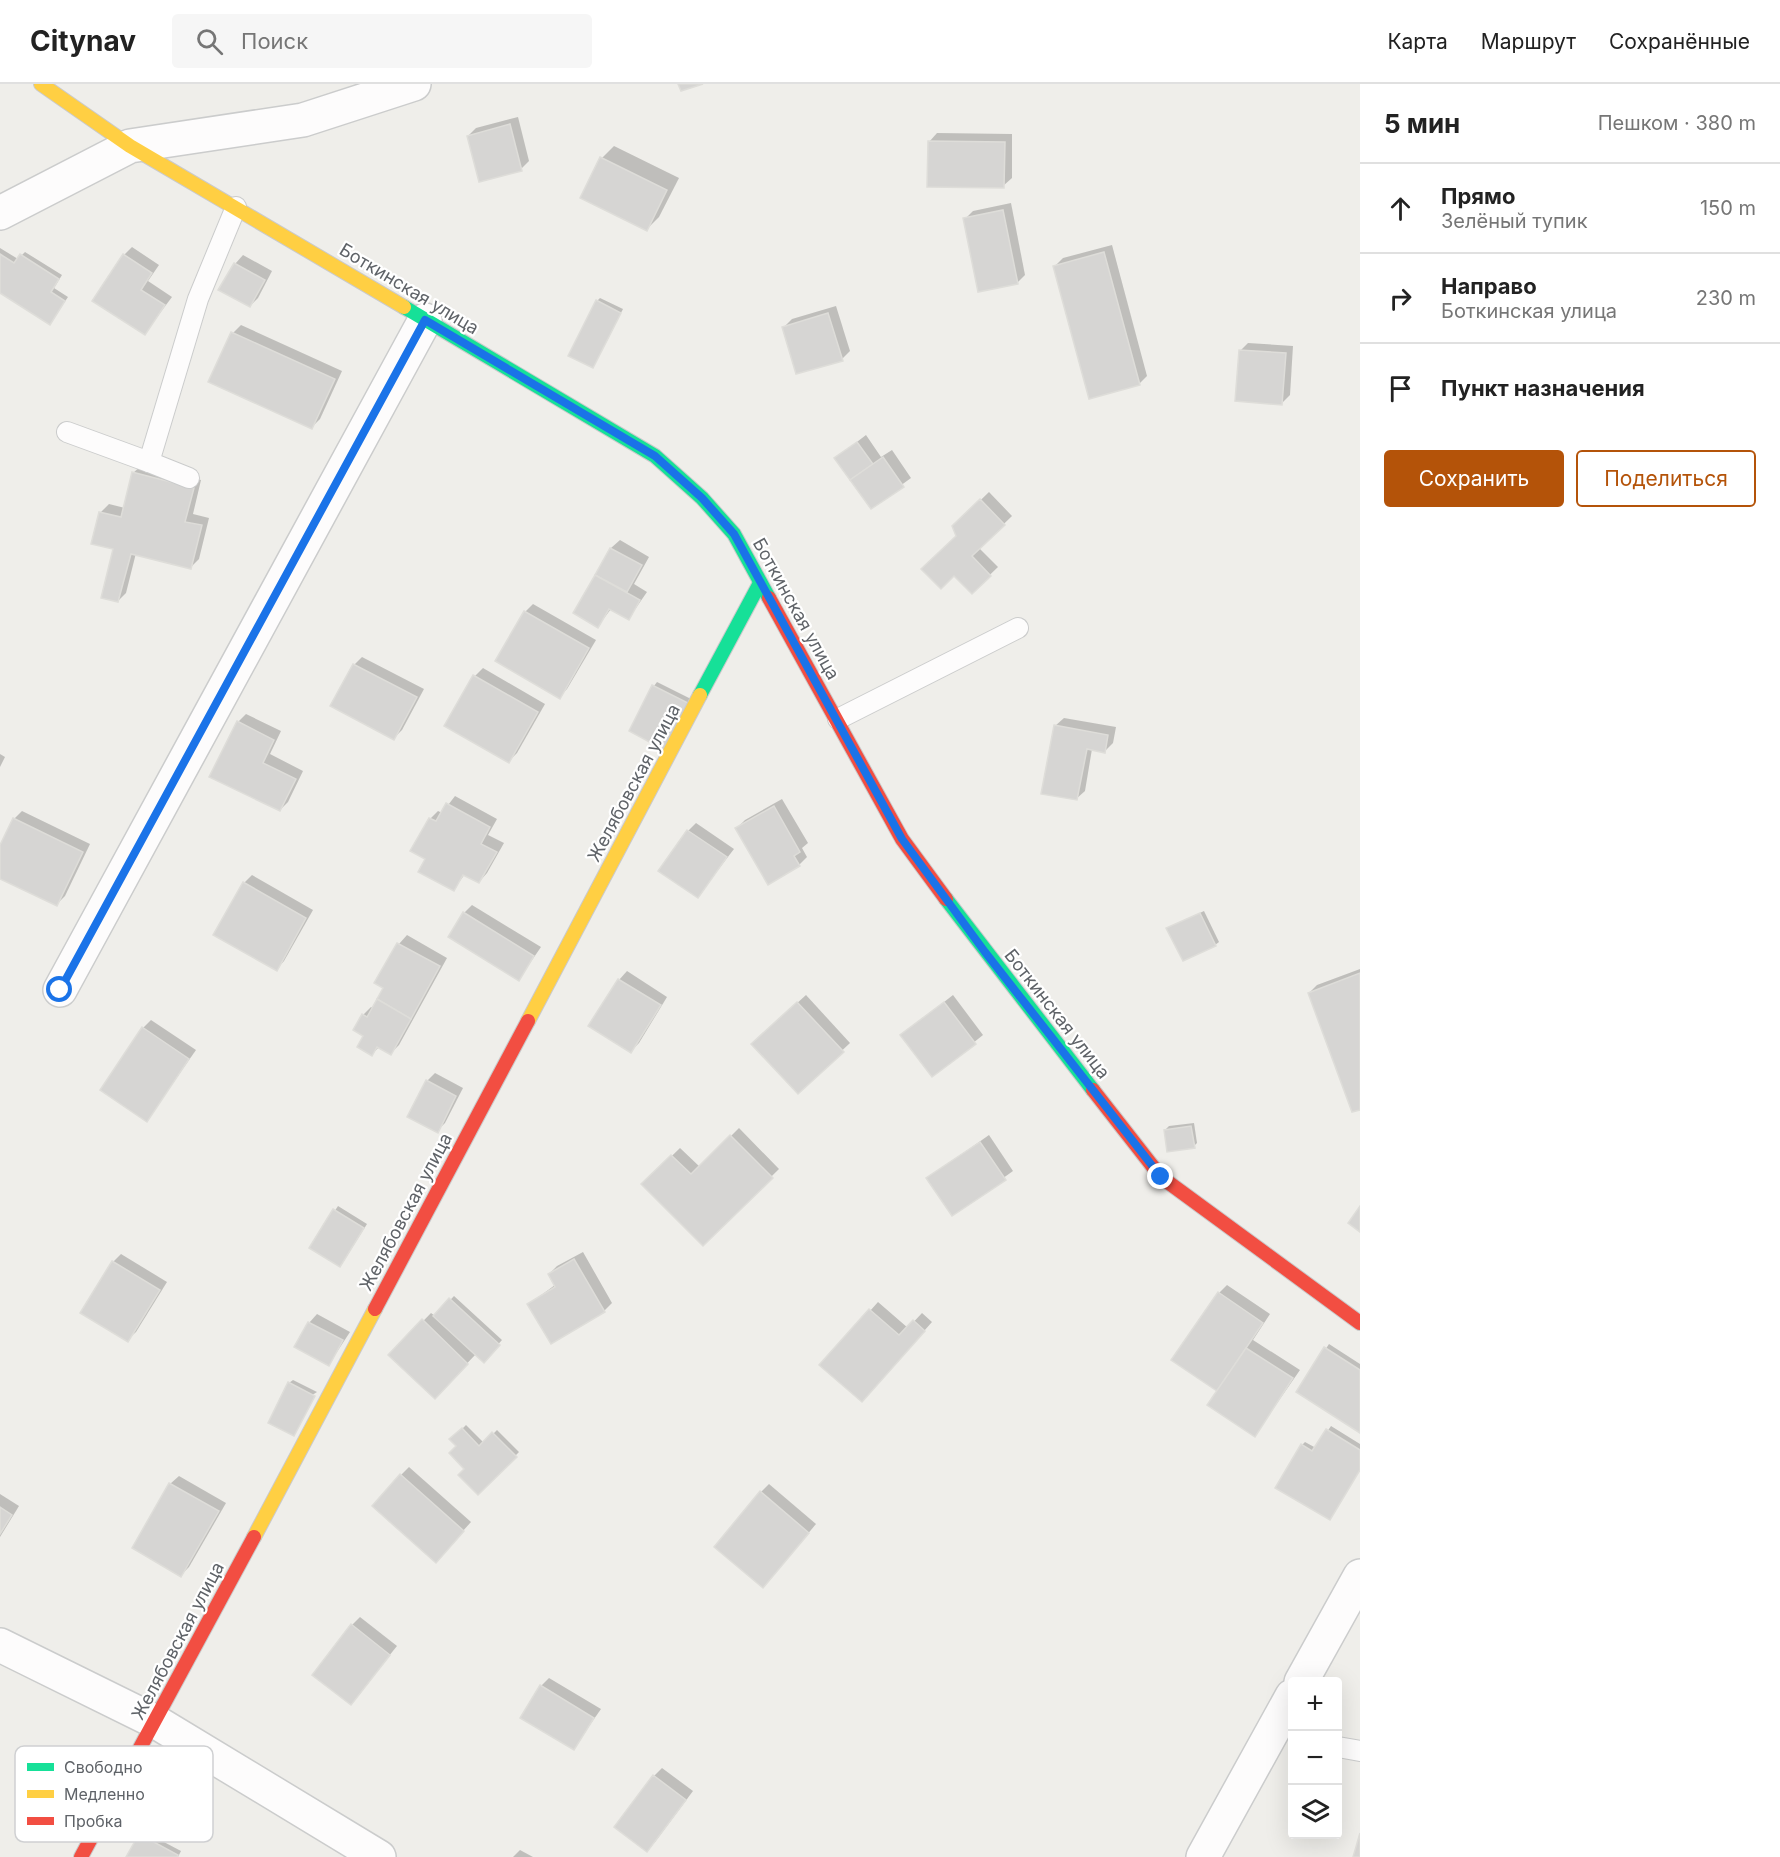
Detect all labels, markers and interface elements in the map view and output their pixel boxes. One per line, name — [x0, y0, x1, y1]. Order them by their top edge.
search box — [172, 14, 592, 68]
text: Citynav — [30, 24, 136, 58]
icon: search — [193, 25, 226, 58]
text: Поиск — [241, 28, 308, 54]
text: Карта — [1387, 29, 1448, 54]
text: Маршрут — [1481, 29, 1576, 54]
text: Сохранённые — [1609, 29, 1750, 54]
text: 5 мин — [1384, 108, 1460, 139]
text: Пешком · 380 m — [1598, 111, 1756, 135]
text: Прямо — [1441, 183, 1515, 209]
icon: ahead — [1384, 192, 1417, 225]
text: 150 m — [1700, 196, 1756, 220]
text: Зелёный тупик — [1441, 209, 1587, 233]
street label: Боткинская улица — [336, 239, 483, 338]
text: Направо — [1441, 273, 1537, 299]
icon: right — [1384, 282, 1417, 315]
text: 230 m — [1696, 286, 1756, 310]
text: Боткинская улица — [1441, 299, 1617, 323]
icon: arrive — [1384, 372, 1417, 405]
text: Пункт назначения — [1441, 375, 1645, 401]
button: Сохранить — [1384, 450, 1564, 507]
button: Поделиться — [1576, 450, 1756, 507]
street label: Боткинская улица — [749, 534, 844, 683]
street label: Желябовская улица — [583, 700, 684, 865]
street label: Боткинская улица — [1000, 945, 1114, 1083]
route start — [46, 976, 72, 1002]
street label: Желябовская улица — [355, 1129, 456, 1294]
route end — [1147, 1163, 1173, 1189]
street label: Желябовская улица — [127, 1558, 228, 1723]
map controls — [1288, 1677, 1342, 1839]
button: + — [1288, 1677, 1342, 1731]
button: − — [1288, 1731, 1342, 1785]
legend — [15, 1746, 213, 1842]
text: Свободно — [64, 1757, 143, 1777]
text: Медленно — [64, 1784, 145, 1804]
button: layers — [1288, 1785, 1342, 1839]
text: Пробка — [64, 1811, 122, 1831]

